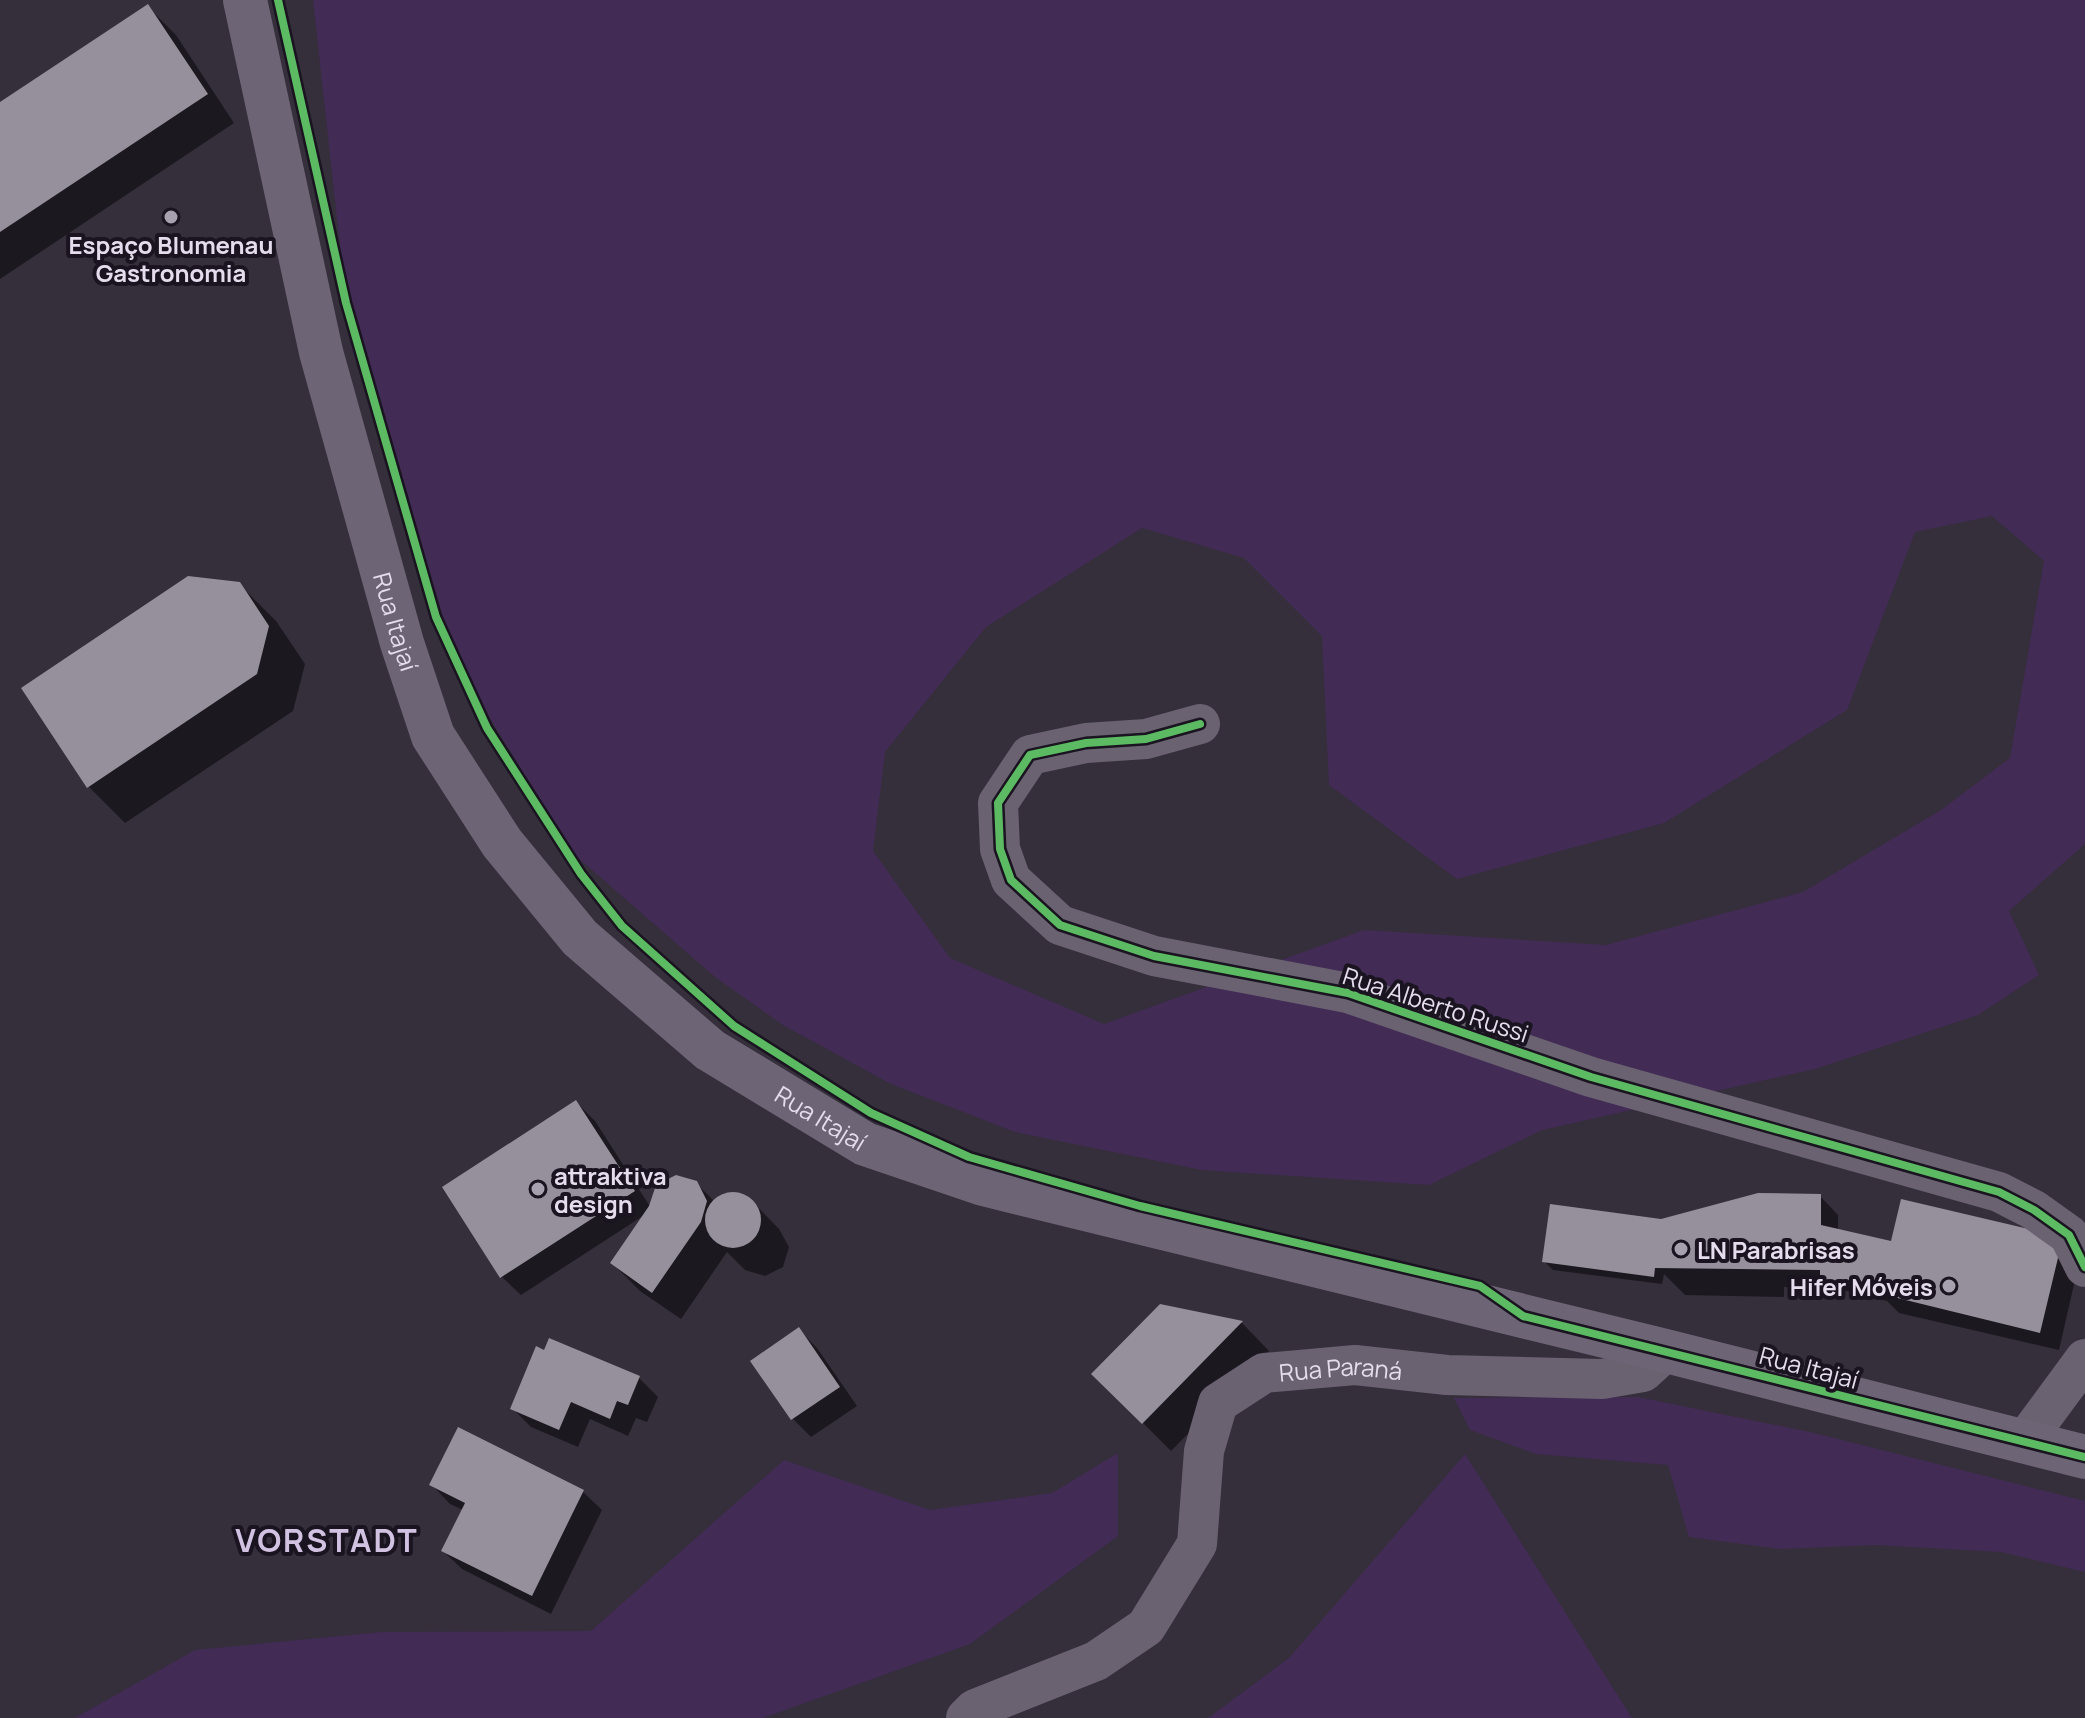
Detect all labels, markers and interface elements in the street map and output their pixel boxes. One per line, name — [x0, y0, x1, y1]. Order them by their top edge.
marker: Espaço Blumenau Gastronomia — [162, 208, 180, 226]
place label: Espaço Blumenau Gastronomia — [69, 228, 273, 289]
street label: Rua Itajaí — [367, 569, 427, 676]
street label: Rua Alberto Russi — [1339, 958, 1533, 1050]
street label: Rua Itajaí — [769, 1077, 873, 1158]
place label: attraktiva design — [554, 1159, 667, 1220]
marker: attraktiva design — [529, 1180, 547, 1198]
place label: LN Parabrisas — [1697, 1233, 1855, 1266]
marker: LN Parabrisas — [1672, 1240, 1690, 1258]
place label: Hifer Móveis — [1790, 1270, 1933, 1303]
marker: Hifer Móveis — [1940, 1277, 1958, 1295]
street label: Rua Itajaí — [1756, 1338, 1862, 1396]
street label: Rua Paraná — [1278, 1348, 1404, 1388]
district label: VORSTADT — [235, 1518, 419, 1562]

